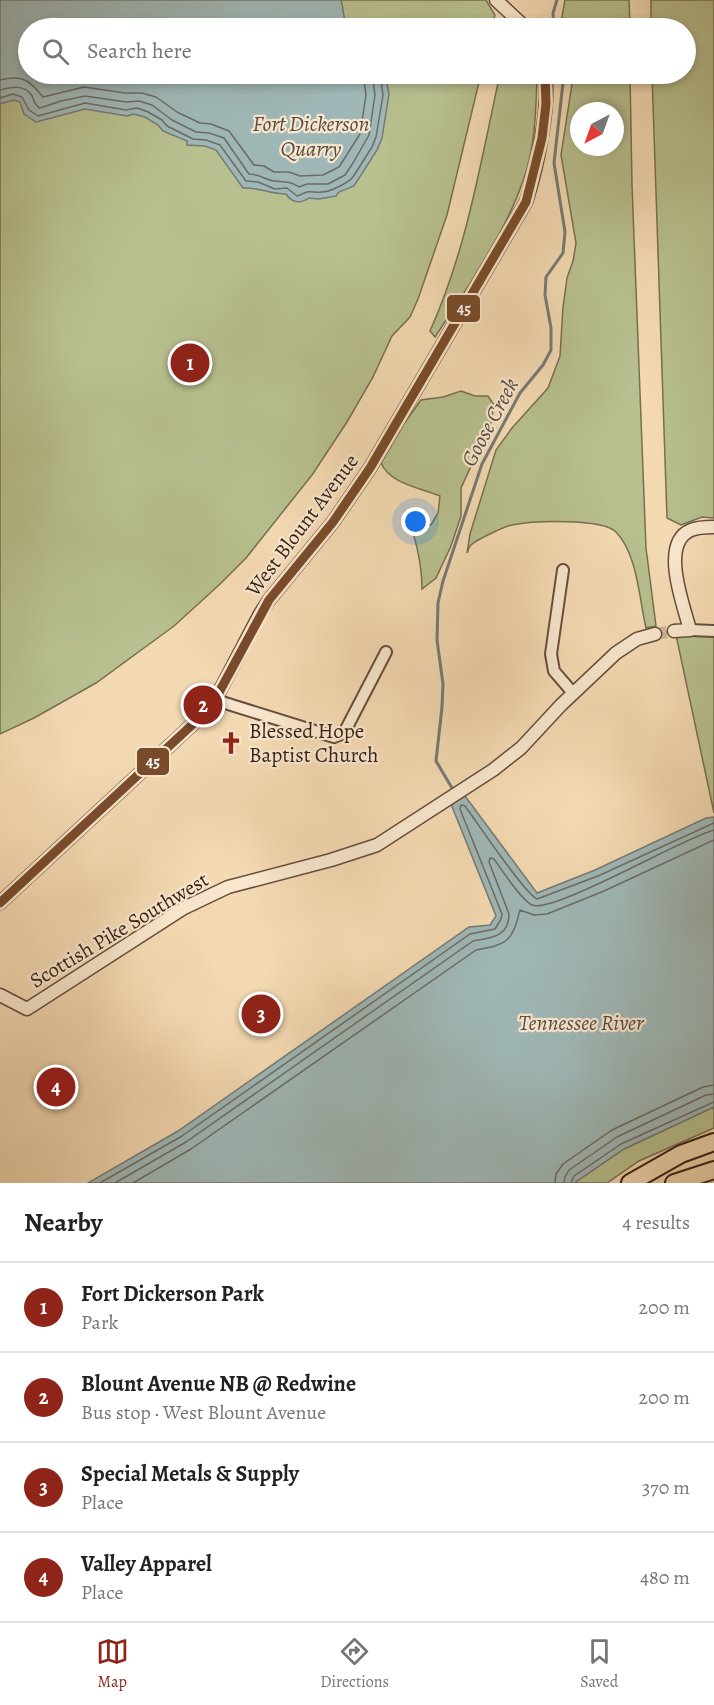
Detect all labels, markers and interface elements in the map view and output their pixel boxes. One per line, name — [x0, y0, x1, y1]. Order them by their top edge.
search box — [18, 18, 696, 84]
icon: search — [39, 35, 72, 68]
text: Search here — [87, 36, 192, 66]
north arrow — [570, 102, 624, 156]
water label: Fort Dickerson Quarry — [253, 109, 370, 164]
line badge: 45 — [446, 294, 481, 323]
text: 45 — [457, 298, 471, 320]
pin: 1 — [170, 340, 210, 386]
water label: Goose Creek — [454, 373, 526, 472]
street label: West Blount Avenue — [239, 448, 365, 603]
your location — [401, 507, 430, 536]
pin: 2 — [184, 682, 222, 728]
place label: Blessed Hope Baptist Church — [249, 717, 378, 769]
church icon: Blessed Hope Baptist Church — [218, 730, 244, 756]
line badge: 45 — [136, 747, 170, 776]
text: 45 — [146, 751, 160, 773]
street label: Scottish Pike Southwest — [24, 865, 214, 994]
pin: 3 — [242, 992, 280, 1036]
water label: Tennessee River — [518, 1008, 645, 1038]
pin: 4 — [36, 1064, 76, 1110]
text: Nearby — [24, 1205, 103, 1240]
text: 4 results — [622, 1209, 690, 1236]
text: Fort Dickerson Park — [81, 1279, 264, 1309]
text: 1 — [40, 1294, 47, 1321]
text: 200 m — [639, 1294, 690, 1321]
text: Park — [81, 1309, 119, 1336]
text: Blount Avenue NB @ Redwine — [81, 1369, 356, 1399]
text: 2 — [39, 1384, 48, 1411]
text: 200 m — [639, 1384, 690, 1411]
text: Bus stop · West Blount Avenue — [81, 1399, 326, 1426]
text: Special Metals & Supply — [81, 1459, 299, 1489]
text: 3 — [39, 1474, 48, 1501]
text: 370 m — [642, 1474, 690, 1501]
text: Place — [81, 1489, 123, 1516]
text: Valley Apparel — [81, 1549, 212, 1579]
text: 4 — [39, 1564, 48, 1591]
text: 480 m — [640, 1564, 690, 1591]
text: Place — [81, 1579, 123, 1606]
tab: Map — [96, 1635, 129, 1693]
tab: Directions — [320, 1635, 389, 1693]
tab: Saved — [580, 1635, 618, 1693]

